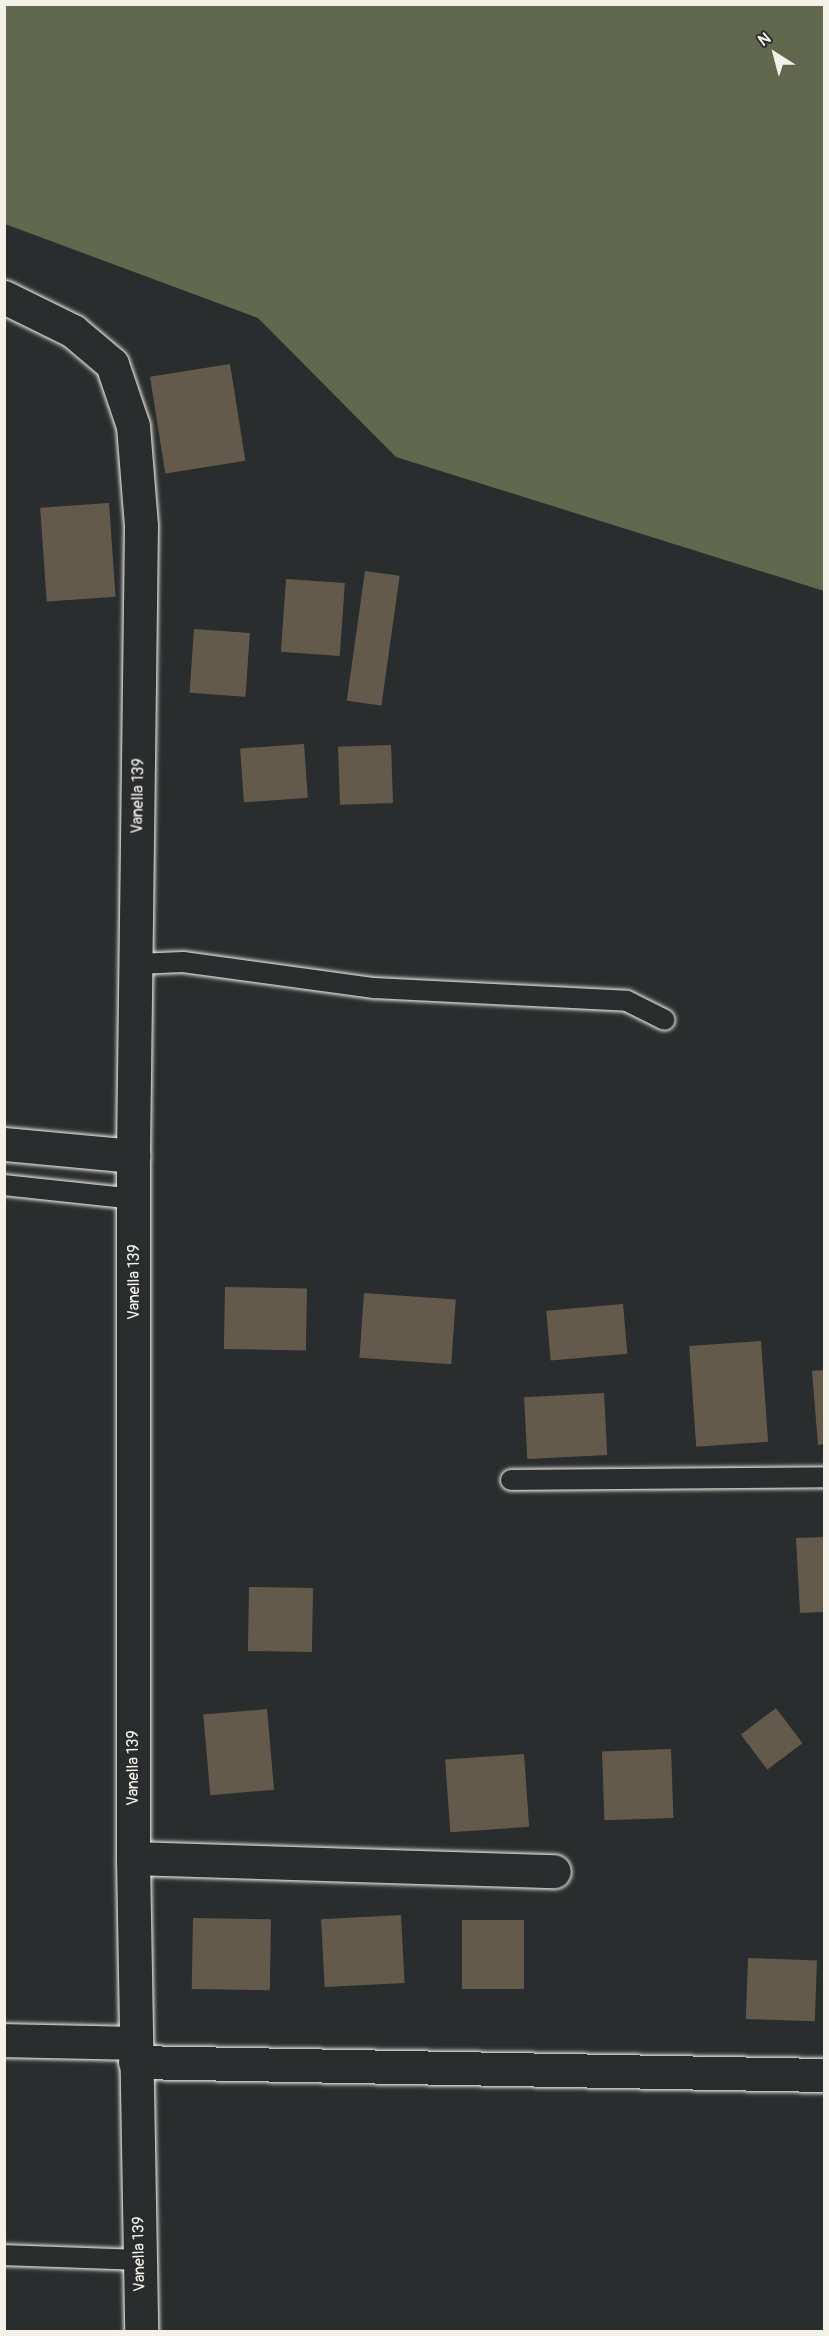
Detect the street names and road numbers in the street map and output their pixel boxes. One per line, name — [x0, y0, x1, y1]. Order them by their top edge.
street label: Vanella 139 — [128, 758, 148, 834]
street label: Vanella 139 — [124, 1244, 144, 1320]
street label: Vanella 139 — [123, 1730, 143, 1806]
street label: Vanella 139 — [129, 2216, 149, 2292]

